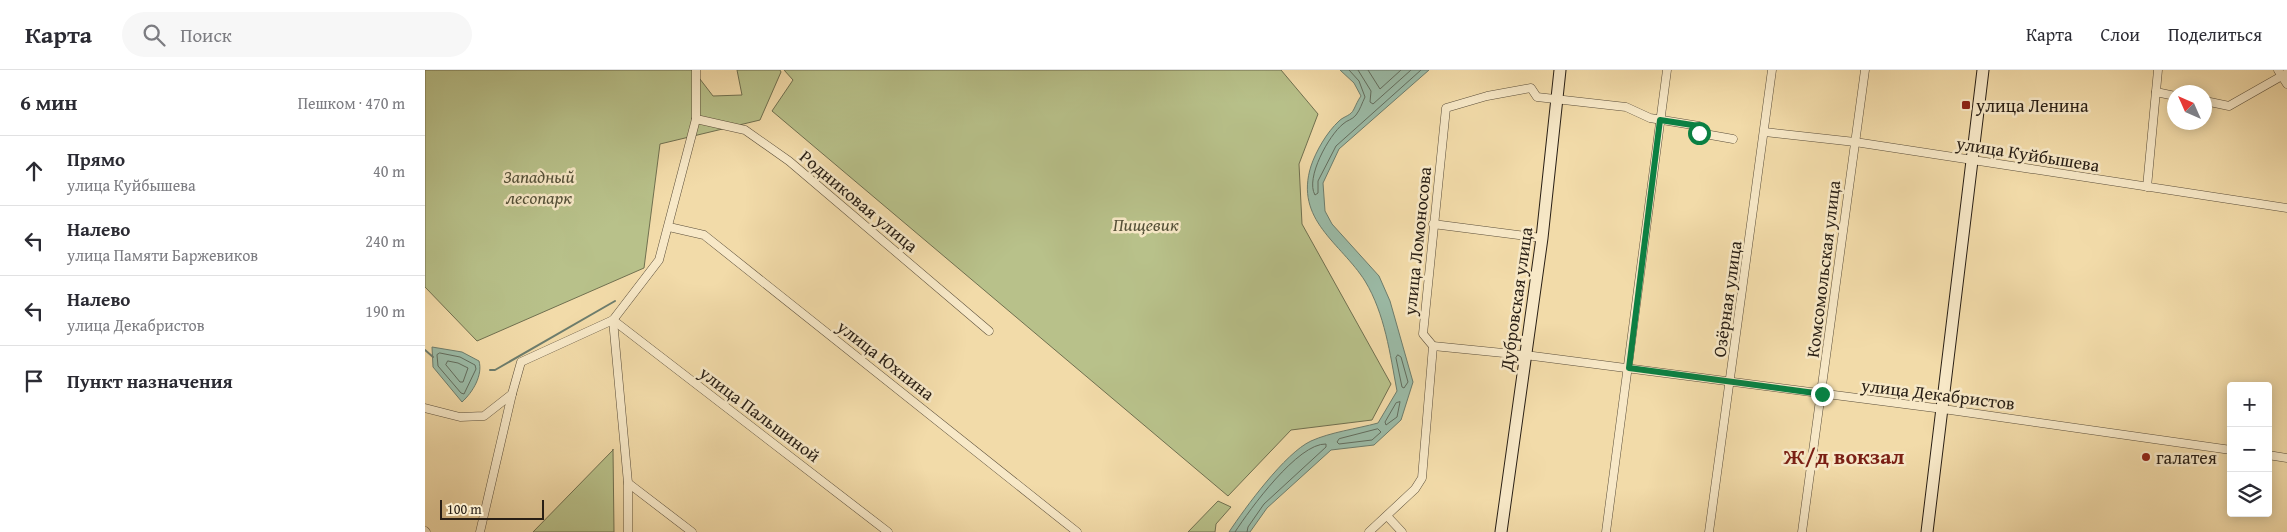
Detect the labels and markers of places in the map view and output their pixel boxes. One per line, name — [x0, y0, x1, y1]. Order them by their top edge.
place label: улица Ленина — [1975, 92, 2089, 119]
marker: улица Ленина — [1960, 99, 1972, 111]
place label: галатея — [2156, 444, 2217, 471]
marker: галатея — [2140, 451, 2152, 463]

